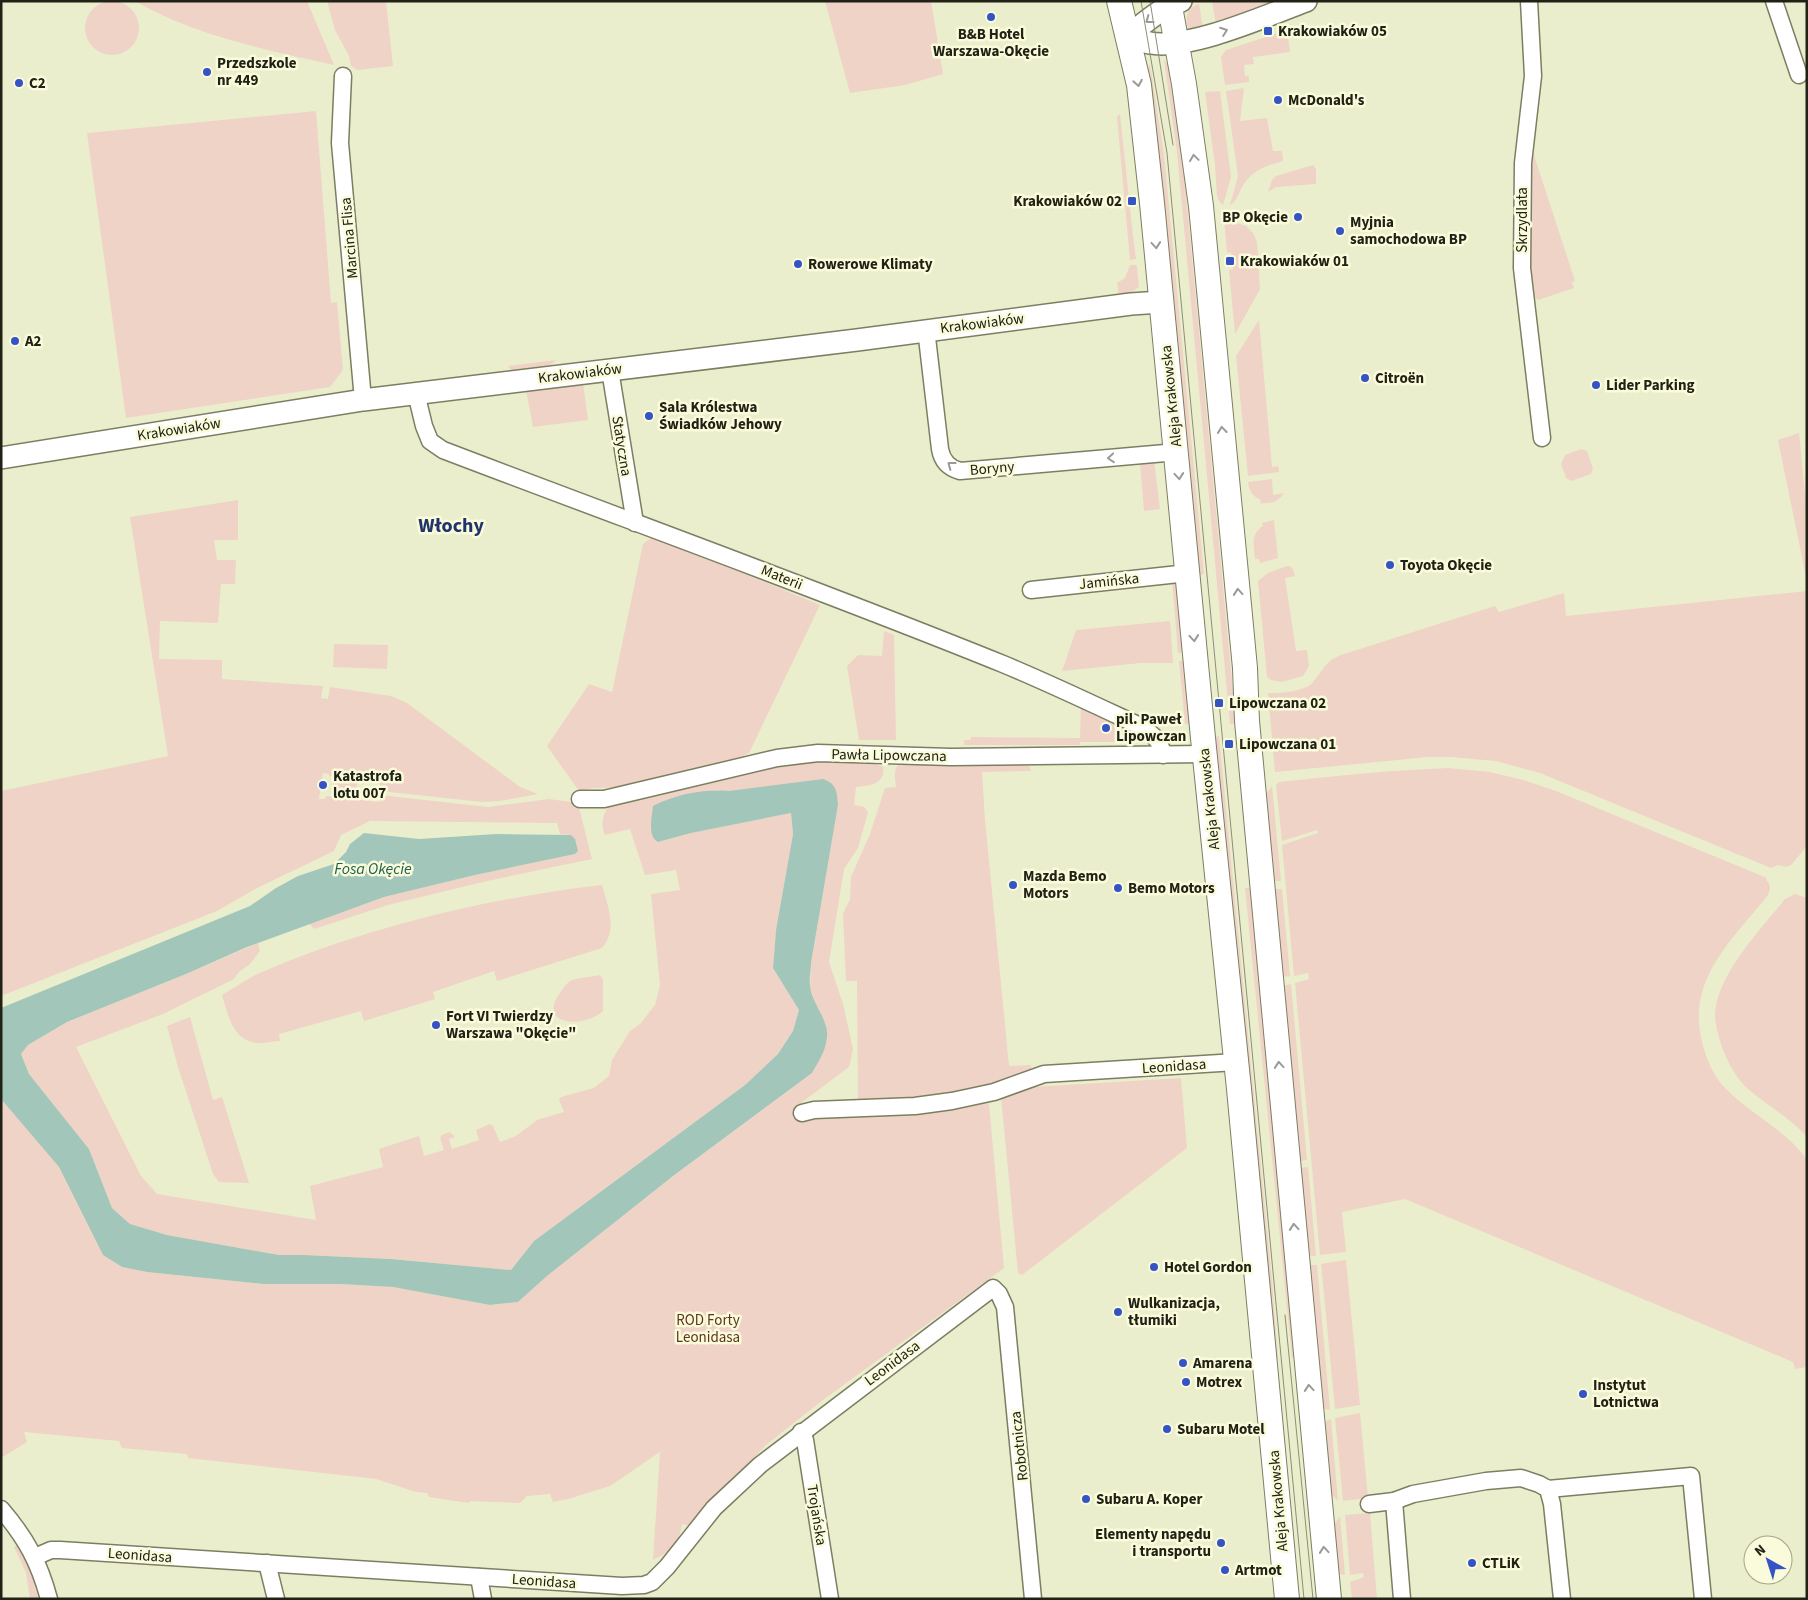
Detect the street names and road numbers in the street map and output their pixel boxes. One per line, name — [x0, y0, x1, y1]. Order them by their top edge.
street label: Skrzydlata — [1512, 187, 1533, 253]
street label: Marcina Flisa — [335, 196, 364, 280]
street label: Krakowiaków — [939, 308, 1025, 339]
street label: Aleja Krakowska — [1156, 344, 1187, 448]
street label: Krakowiaków — [537, 358, 623, 389]
street label: Krakowiaków — [136, 412, 223, 446]
street label: Statyczna — [606, 414, 637, 478]
street label: Boryny — [969, 456, 1015, 481]
street label: Materii — [758, 560, 806, 595]
street label: Jamińska — [1078, 568, 1140, 595]
street label: Pawła Lipowczana — [831, 744, 947, 767]
street label: Aleja Krakowska — [1194, 747, 1225, 851]
street label: Leonidasa — [1141, 1054, 1207, 1079]
street label: Leonidasa — [860, 1336, 924, 1391]
street label: Robotnicza — [1005, 1410, 1034, 1482]
street label: Aleja Krakowska — [1264, 1449, 1293, 1553]
street label: Trojańska — [801, 1483, 832, 1547]
street label: Leonidasa — [107, 1543, 173, 1568]
street label: Leonidasa — [511, 1569, 577, 1594]

